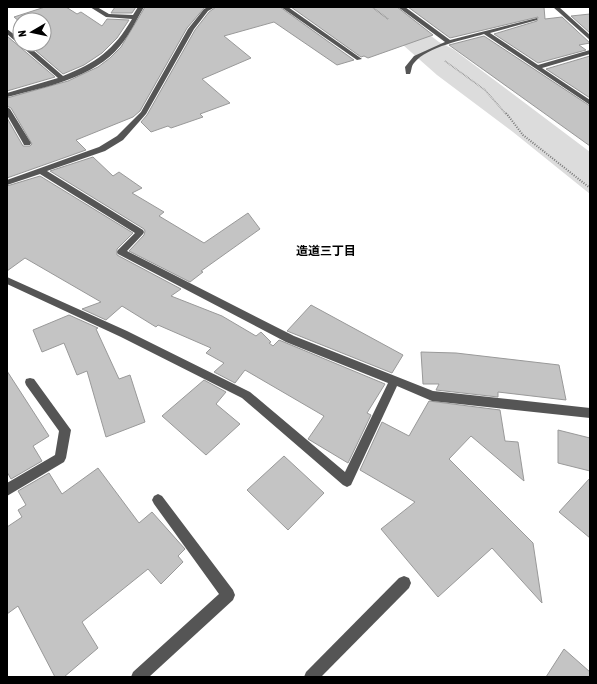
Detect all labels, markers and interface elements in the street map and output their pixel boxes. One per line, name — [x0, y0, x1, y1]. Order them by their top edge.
north arrow — [12, 12, 52, 52]
text: N — [16, 29, 29, 38]
district label: 造道三丁目 — [296, 244, 356, 258]

